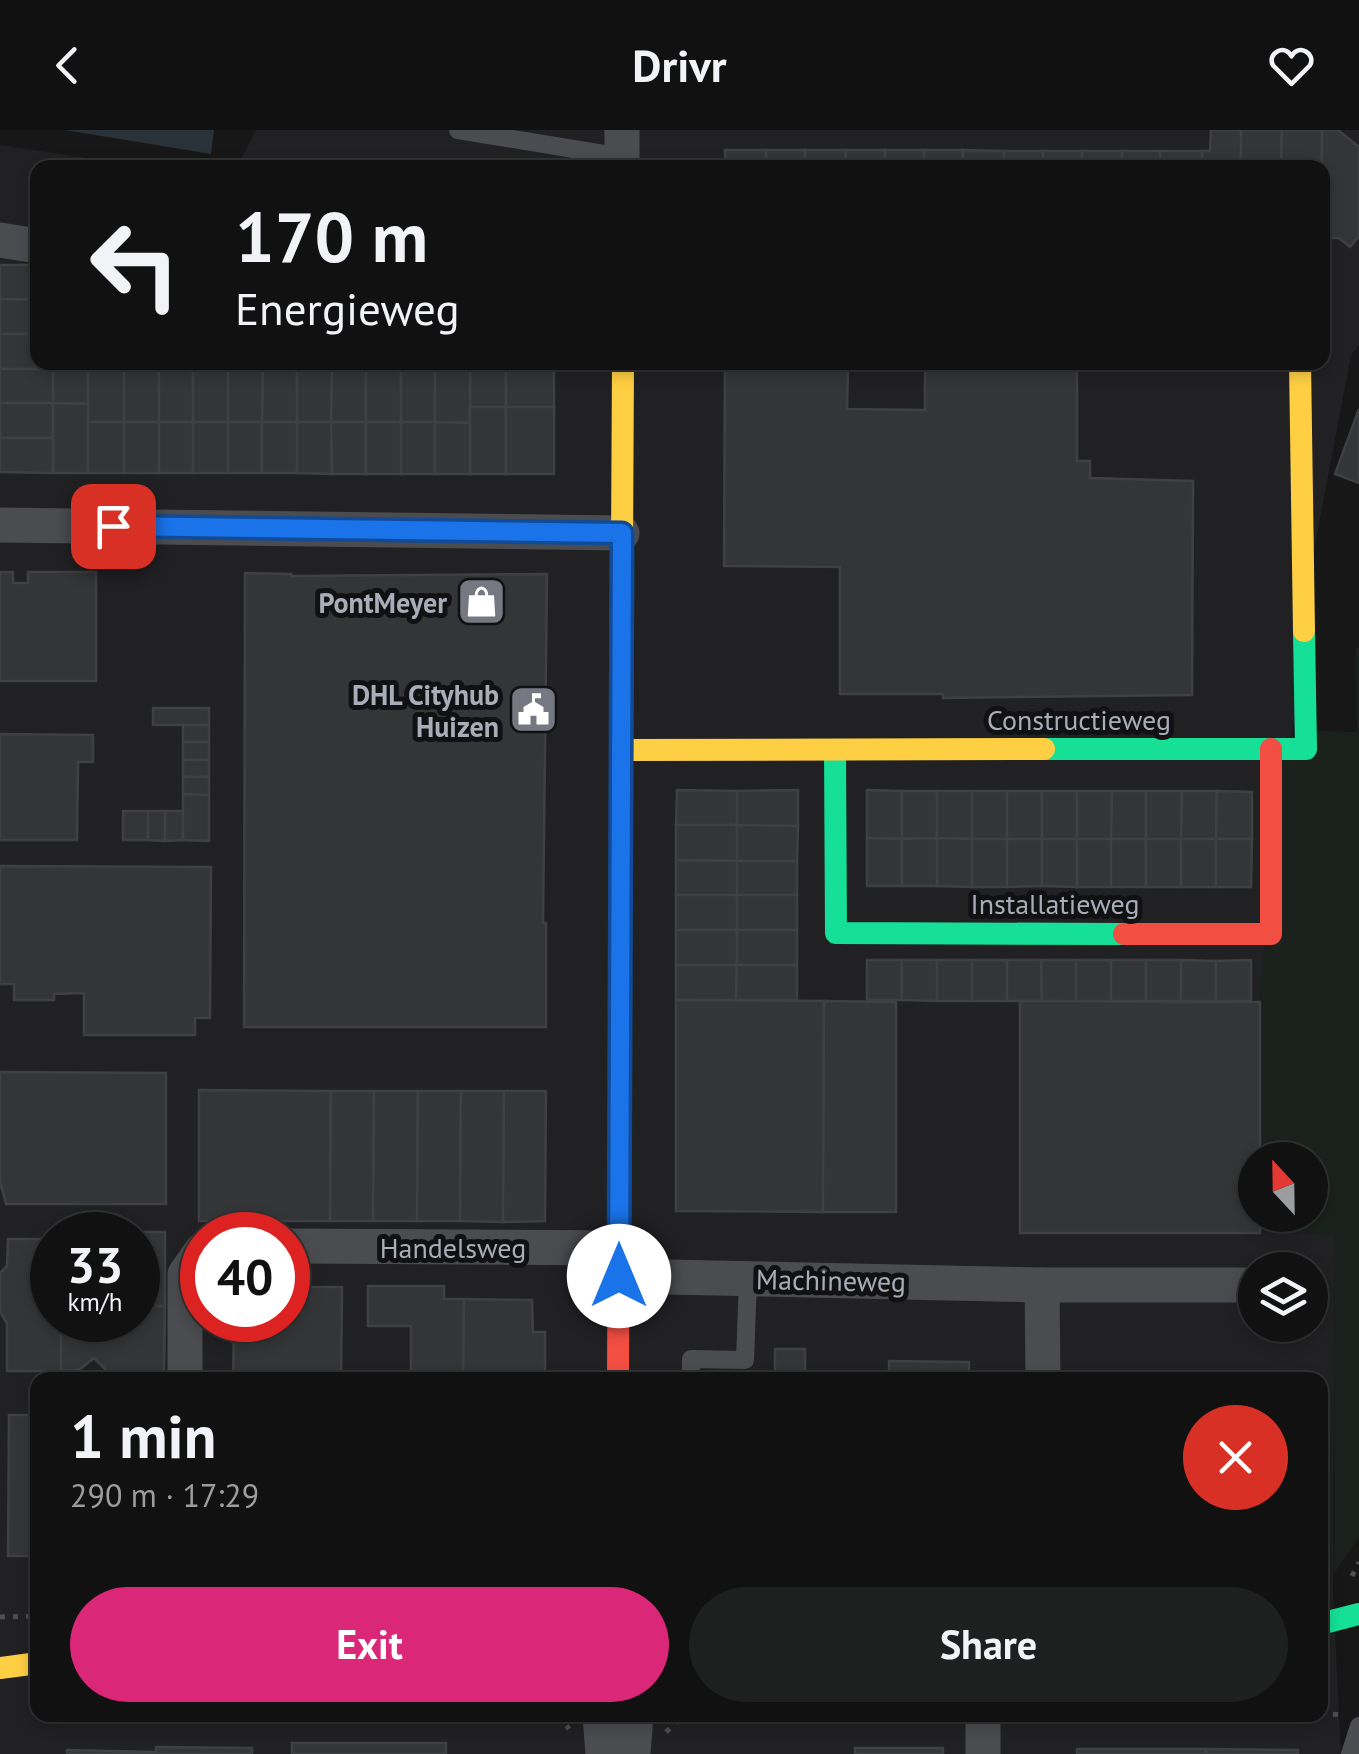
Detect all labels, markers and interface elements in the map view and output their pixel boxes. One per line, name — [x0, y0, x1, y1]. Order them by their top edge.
text: Drivr — [632, 36, 727, 94]
icon: back — [40, 38, 95, 93]
icon: heart — [1264, 38, 1319, 93]
text: 170 m — [235, 191, 428, 281]
icon: left — [70, 200, 200, 330]
text: Energieweg — [235, 279, 460, 337]
pin — [71, 484, 156, 569]
icon: arrive — [86, 499, 141, 554]
shop icon: PontMeyer — [456, 576, 508, 628]
place label: PontMeyer — [318, 584, 447, 621]
place label: DHL Cityhub Huizen — [352, 676, 499, 745]
public building icon: DHL Cityhub Huizen — [508, 684, 560, 736]
street label: Constructieweg — [987, 701, 1171, 738]
street label: Installatieweg — [970, 885, 1140, 922]
north arrow — [1238, 1142, 1328, 1232]
map controls — [1238, 1142, 1328, 1342]
speed limit sign: 40 — [180, 1212, 310, 1342]
position arrow — [567, 1224, 671, 1328]
street label: Handelsweg — [380, 1229, 526, 1266]
text: 33 — [67, 1232, 123, 1297]
button: layers — [1238, 1252, 1328, 1342]
street label: Machineweg — [756, 1260, 906, 1300]
text: km/h — [68, 1286, 122, 1318]
text: 1 min — [70, 1397, 216, 1475]
button: close — [1183, 1405, 1288, 1510]
text: 290 m · 17:29 — [70, 1474, 259, 1516]
button: Exit — [70, 1587, 669, 1702]
button: Share — [689, 1587, 1288, 1702]

